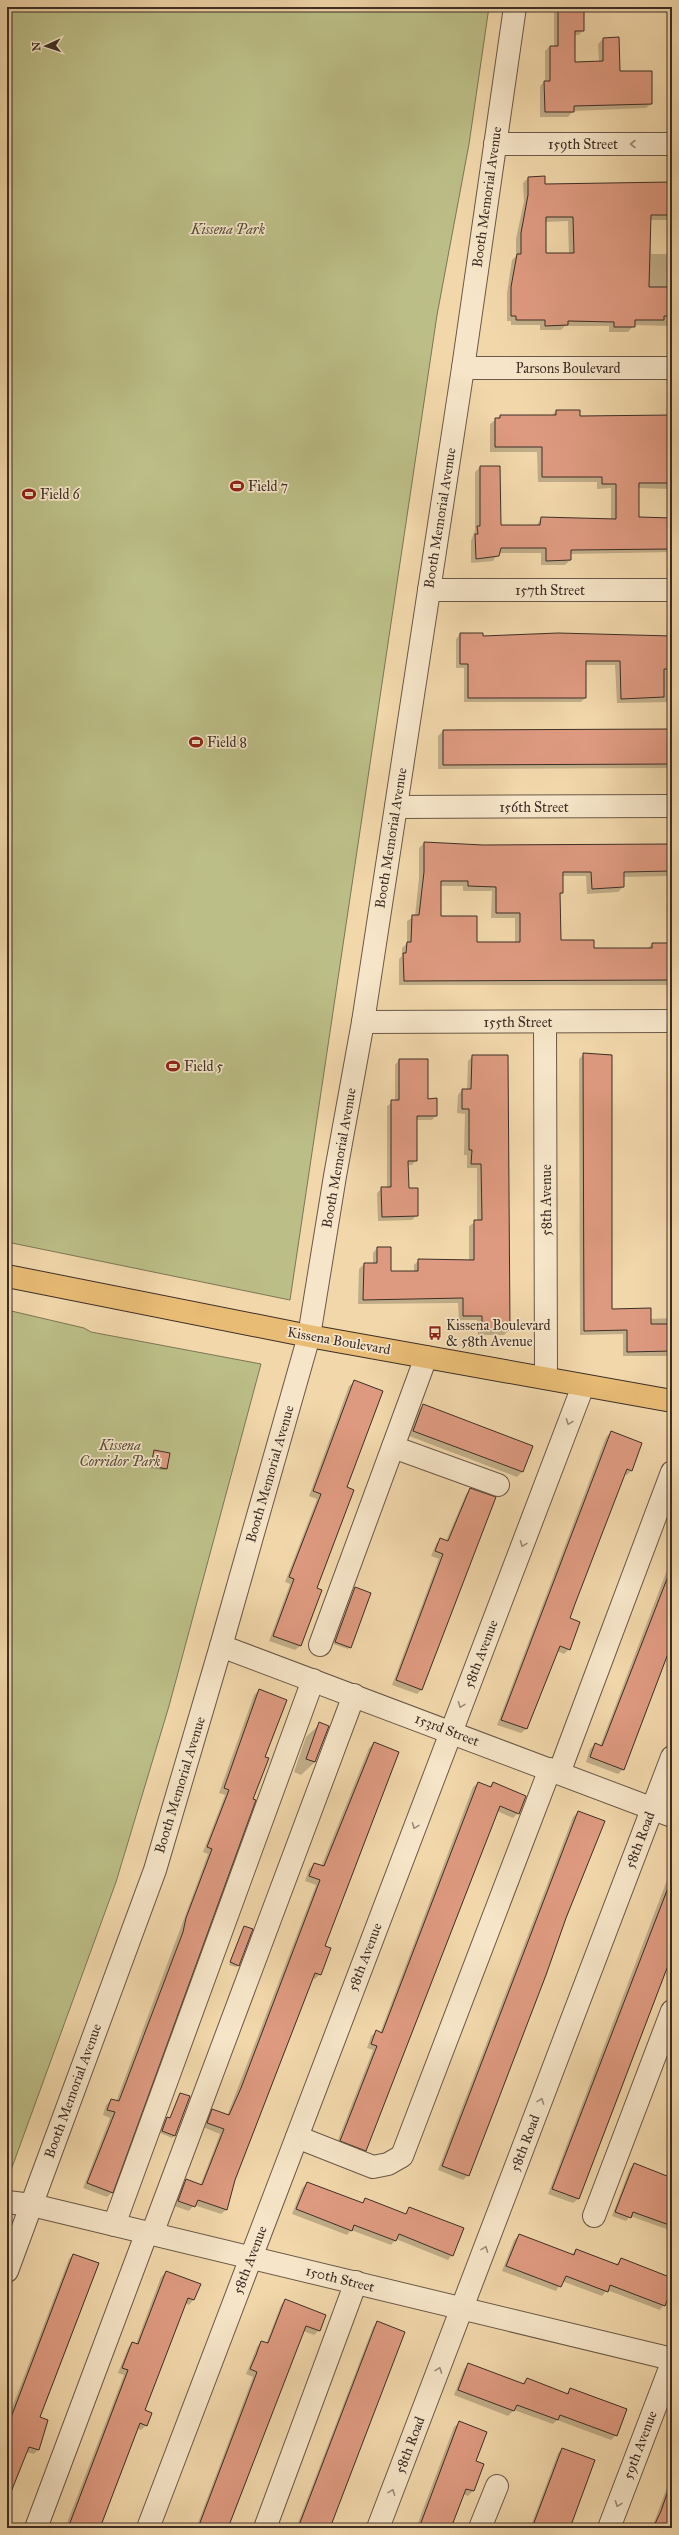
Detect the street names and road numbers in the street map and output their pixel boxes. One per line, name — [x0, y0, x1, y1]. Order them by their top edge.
street label: Booth Memorial Avenue — [469, 125, 505, 269]
street label: 159th Street — [548, 136, 618, 153]
street label: Parsons Boulevard — [515, 360, 621, 377]
street label: Booth Memorial Avenue — [420, 446, 460, 590]
street label: 157th Street — [515, 582, 585, 599]
street label: Booth Memorial Avenue — [371, 766, 411, 910]
street label: 156th Street — [499, 799, 569, 816]
street label: 155th Street — [484, 1014, 553, 1031]
street label: Booth Memorial Avenue — [318, 1086, 360, 1229]
street label: 58th Avenue — [538, 1164, 555, 1236]
street label: Kissena Boulevard — [286, 1324, 392, 1358]
street label: Booth Memorial Avenue — [242, 1403, 298, 1545]
street label: 58th Avenue — [460, 1617, 502, 1691]
street label: 153rd Street — [412, 1710, 482, 1750]
street label: Booth Memorial Avenue — [151, 1714, 209, 1855]
street label: 58th Road — [621, 1809, 659, 1871]
street label: 58th Avenue — [344, 1920, 386, 1994]
street label: Booth Memorial Avenue — [41, 2021, 105, 2161]
street label: 58th Road — [506, 2112, 544, 2174]
street label: 58th Avenue — [229, 2223, 271, 2297]
street label: 150th Street — [304, 2262, 376, 2296]
street label: 59th Avenue — [619, 2408, 661, 2482]
street label: 58th Road — [391, 2414, 429, 2476]

